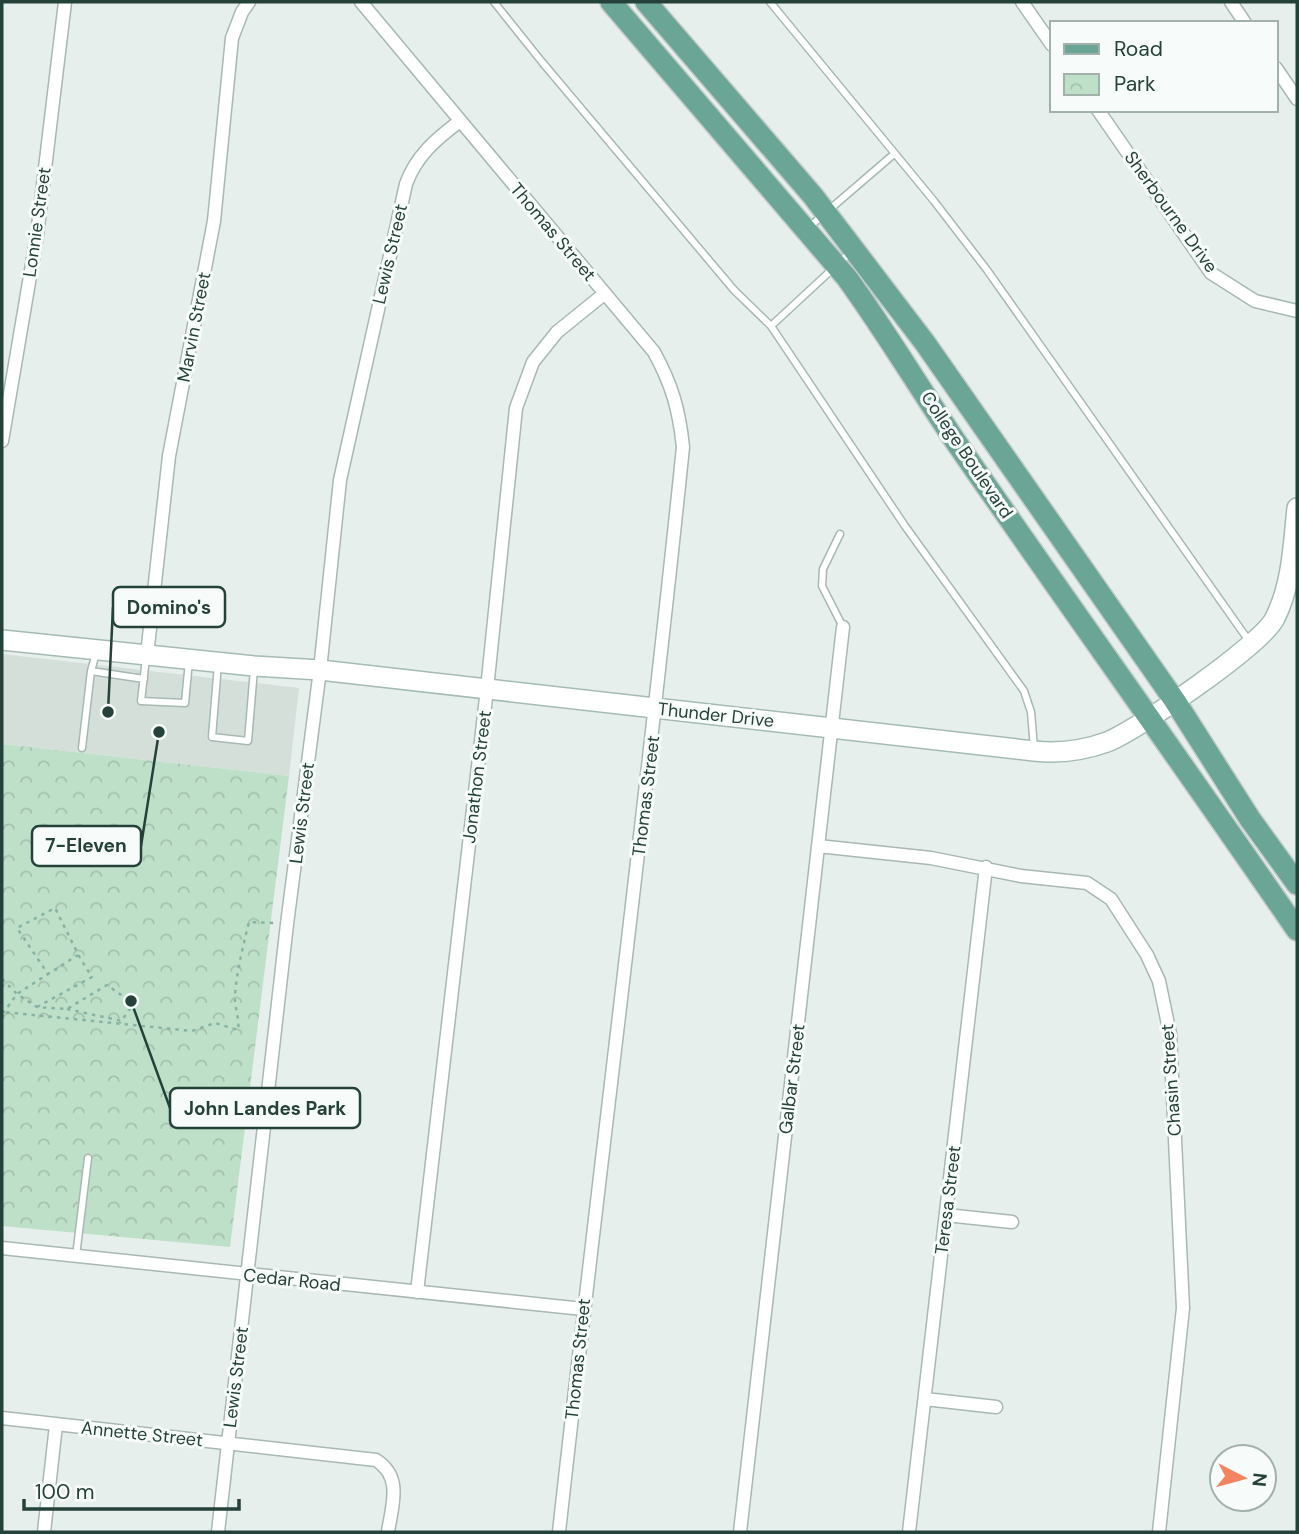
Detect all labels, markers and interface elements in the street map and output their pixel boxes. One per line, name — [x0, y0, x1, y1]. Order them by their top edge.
legend — [1050, 21, 1278, 112]
text: Road — [1114, 35, 1163, 63]
text: Park — [1114, 70, 1156, 98]
street label: Sherbourne Drive — [1119, 146, 1223, 278]
street label: Lonnie Street — [17, 165, 57, 279]
street label: Thomas Street — [505, 178, 601, 286]
street label: Lewis Street — [367, 202, 413, 306]
street label: Marvin Street — [172, 270, 216, 384]
street label: College Boulevard — [915, 387, 1019, 523]
callout: Domino's — [113, 587, 225, 627]
text: Domino's — [127, 595, 211, 620]
street label: Thunder Drive — [657, 697, 775, 733]
street label: Jonathon Street — [457, 709, 497, 845]
street label: Thomas Street — [627, 734, 665, 858]
street label: Lewis Street — [284, 761, 320, 865]
callout: 7-Eleven — [32, 826, 141, 866]
text: 7-Eleven — [45, 833, 127, 858]
street label: Galbar Street — [773, 1022, 811, 1136]
street label: Chasin Street — [1155, 1023, 1187, 1137]
callout: John Landes Park — [170, 1088, 360, 1128]
text: John Landes Park — [184, 1096, 346, 1121]
street label: Teresa Street — [929, 1144, 967, 1256]
street label: Cedar Road — [242, 1263, 342, 1297]
street label: Thomas Street — [560, 1297, 596, 1421]
street label: Lewis Street — [218, 1325, 254, 1429]
street label: Annette Street — [80, 1416, 204, 1452]
north arrow — [1208, 1443, 1278, 1513]
scale bar — [24, 1468, 240, 1512]
text: N — [1246, 1472, 1273, 1488]
text: 100 m — [35, 1478, 95, 1506]

